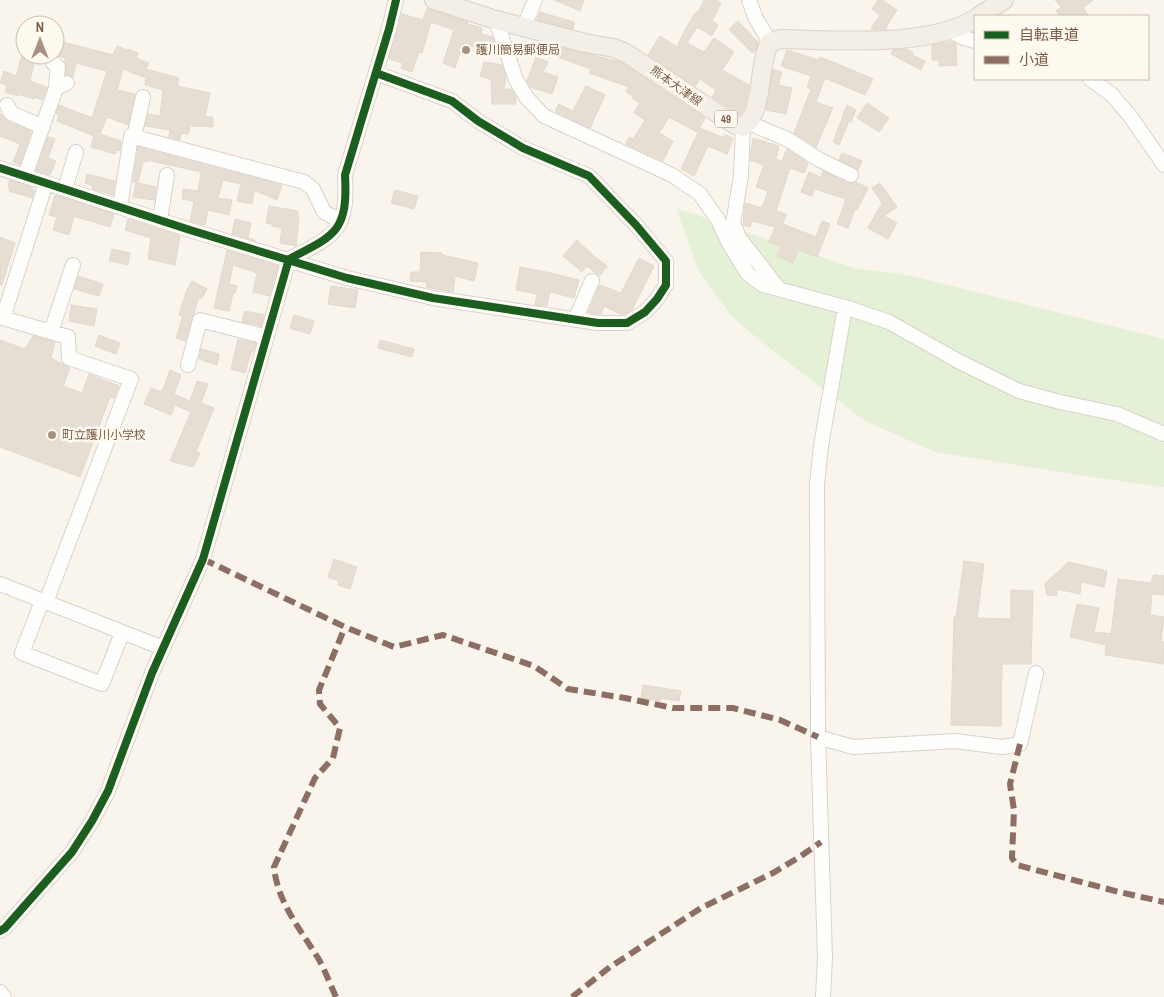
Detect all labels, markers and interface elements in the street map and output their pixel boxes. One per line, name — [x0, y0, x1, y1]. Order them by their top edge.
north arrow — [15, 15, 65, 65]
legend — [974, 15, 1149, 80]
text: N — [36, 18, 44, 36]
text: 自転車道 — [1019, 24, 1079, 45]
place label: 護川簡易郵便局 — [476, 42, 560, 58]
marker: 護川簡易郵便局 — [460, 44, 472, 56]
text: 小道 — [1019, 49, 1049, 70]
street label: 熊本大津線 — [647, 62, 705, 110]
road number: 49 — [715, 110, 737, 128]
place label: 町立護川小学校 — [62, 427, 146, 443]
marker: 町立護川小学校 — [46, 429, 58, 441]

